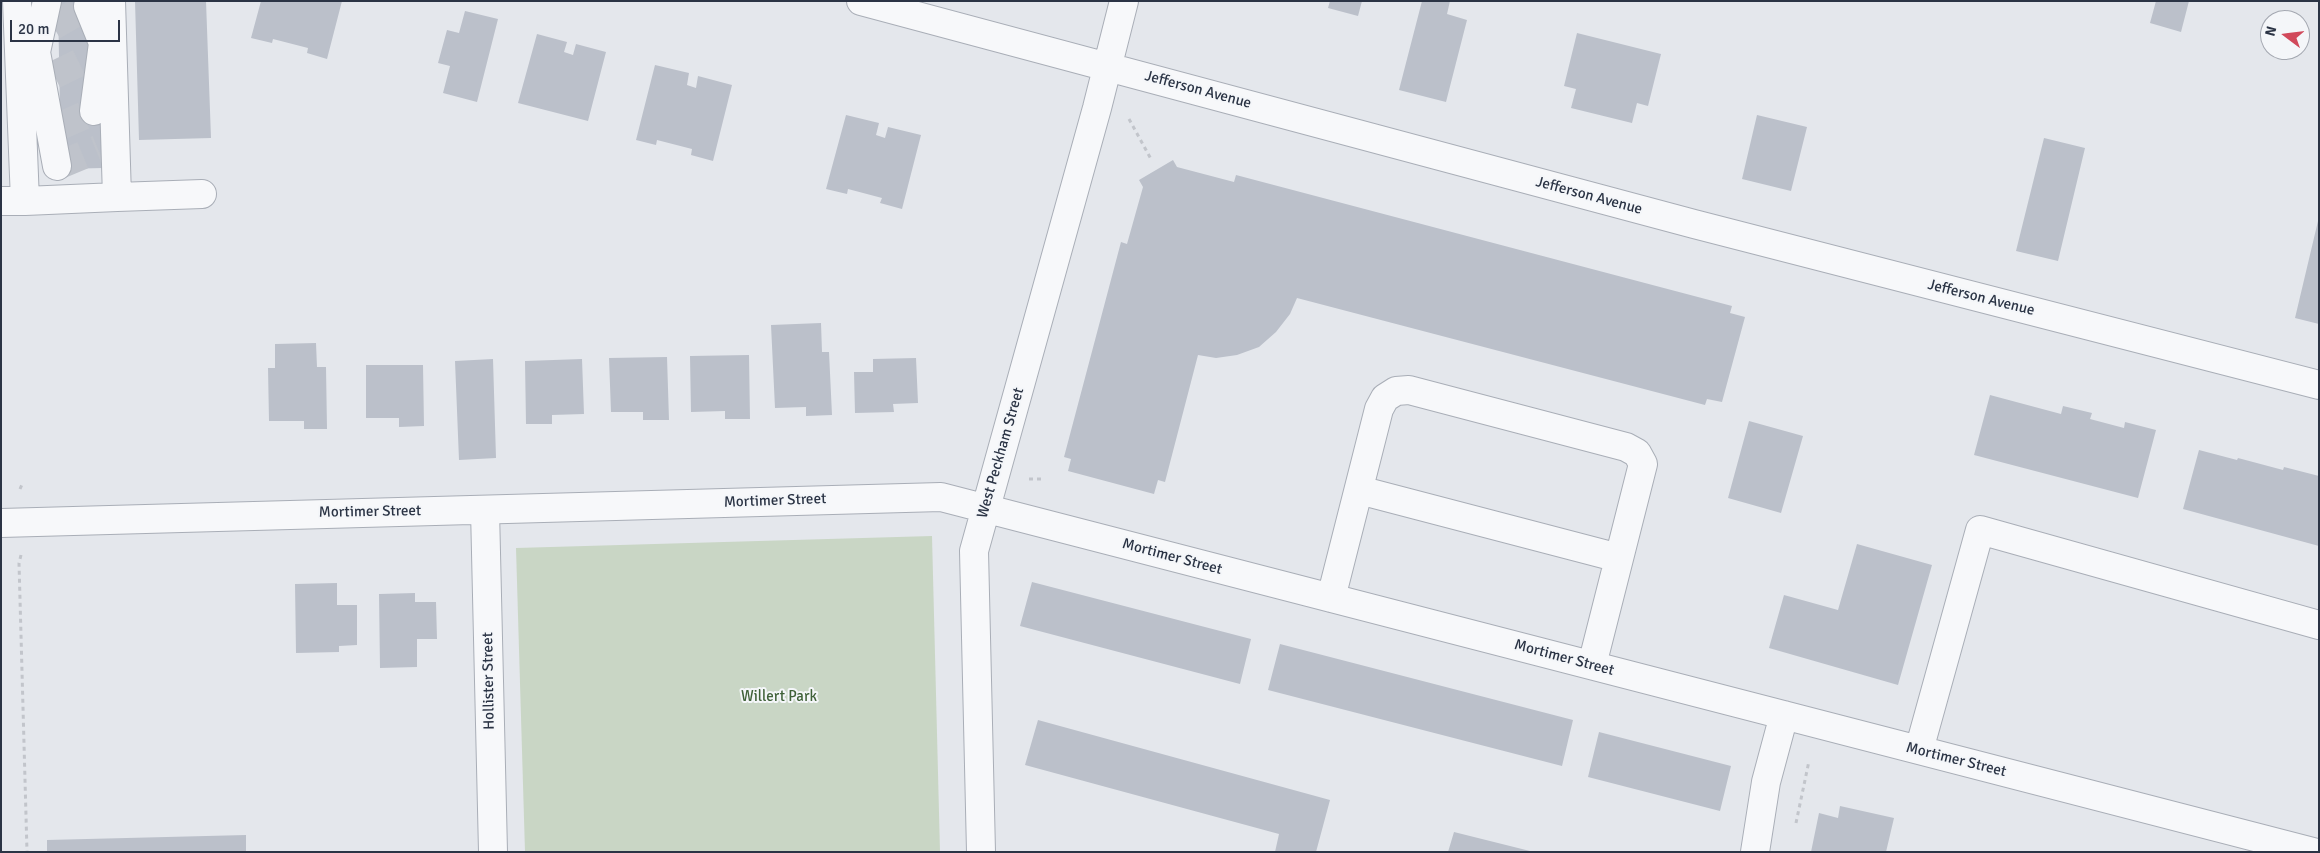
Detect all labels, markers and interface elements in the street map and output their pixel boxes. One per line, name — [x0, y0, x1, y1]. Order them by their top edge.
scale bar — [12, 10, 122, 42]
north arrow — [2260, 10, 2310, 60]
text: 20 m — [18, 20, 49, 38]
text: N — [2262, 24, 2280, 38]
street label: Jefferson Avenue — [1143, 67, 1253, 113]
street label: Jefferson Avenue — [1534, 173, 1644, 219]
street label: Jefferson Avenue — [1926, 276, 2036, 320]
street label: West Peckham Street — [974, 386, 1028, 520]
street label: Mortimer Street — [723, 490, 827, 512]
street label: Mortimer Street — [319, 502, 421, 522]
street label: Mortimer Street — [1120, 535, 1224, 579]
street label: Hollister Street — [479, 632, 499, 730]
street label: Mortimer Street — [1512, 636, 1616, 680]
park label: Willert Park — [741, 688, 817, 706]
street label: Mortimer Street — [1904, 739, 2008, 781]

